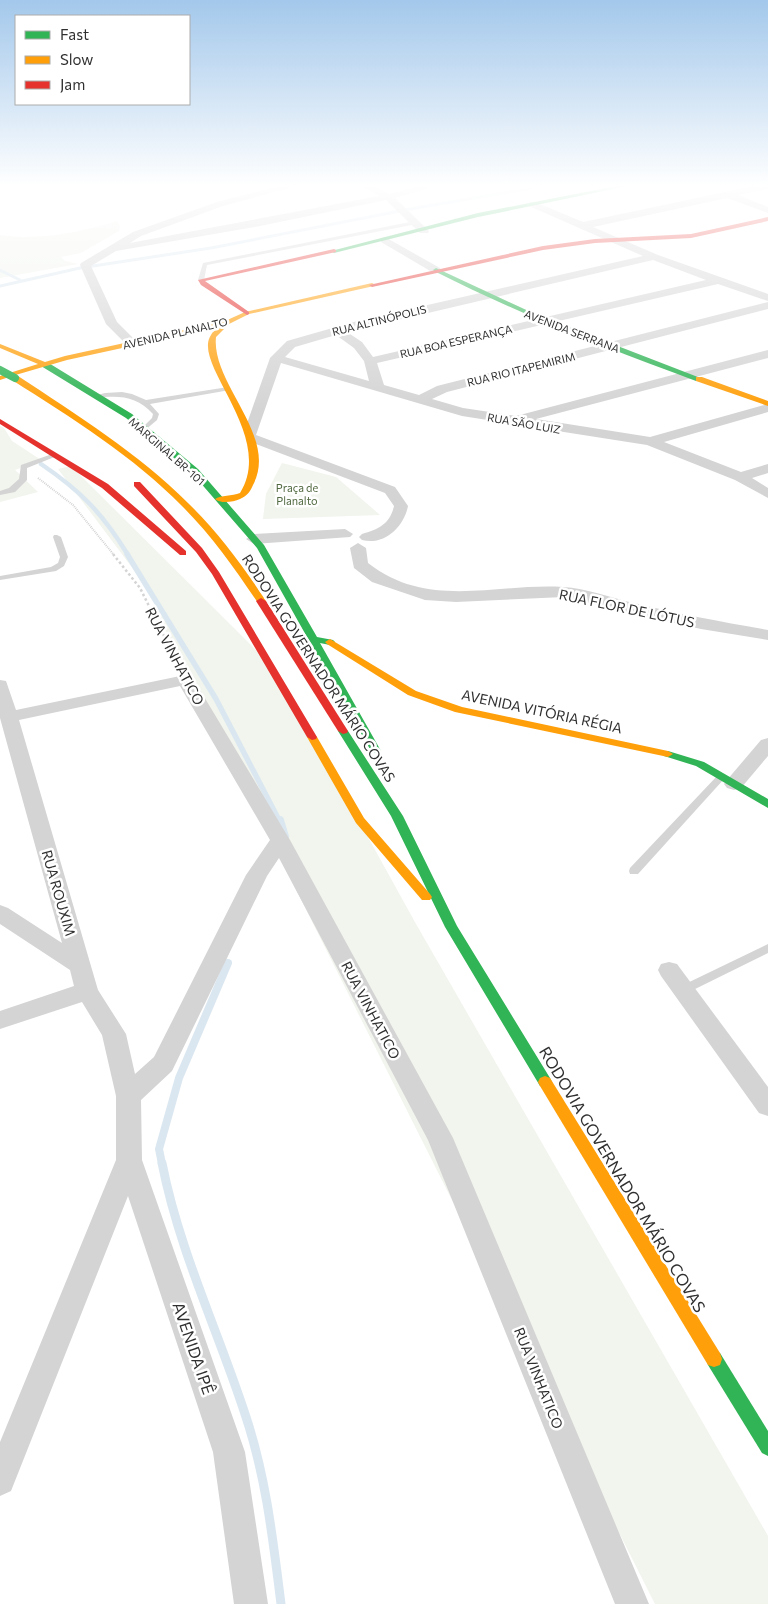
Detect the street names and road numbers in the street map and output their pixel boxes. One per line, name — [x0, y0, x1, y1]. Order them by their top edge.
street label: RUA ALTINÓPOLIS — [330, 301, 427, 338]
street label: AVENIDA SERRANA — [523, 307, 622, 355]
street label: AVENIDA PLANALTO — [121, 315, 229, 351]
street label: RUA BOA ESPERANÇA — [399, 322, 514, 360]
street label: RUA RIO ITAPEMIRIM — [466, 349, 576, 389]
street label: RUA SÃO LUIZ — [486, 410, 562, 436]
street label: MARGINAL BR-101 — [126, 414, 208, 488]
street label: RODOVIA GOVERNADOR MÁRIO COVAS — [239, 551, 399, 785]
street label: RUA FLOR DE LÓTUS — [558, 585, 696, 631]
street label: RUA VINHATICO — [142, 604, 208, 708]
street label: AVENIDA VITÓRIA RÉGIA — [460, 686, 624, 736]
street label: RUA ROUXIM — [39, 848, 79, 938]
street label: RUA VINHATICO — [338, 958, 404, 1062]
street label: RODOVIA GOVERNADOR MÁRIO COVAS — [536, 1043, 710, 1315]
street label: AVENIDA IPÊ — [169, 1299, 219, 1397]
street label: RUA VINHATICO — [511, 1325, 567, 1431]

